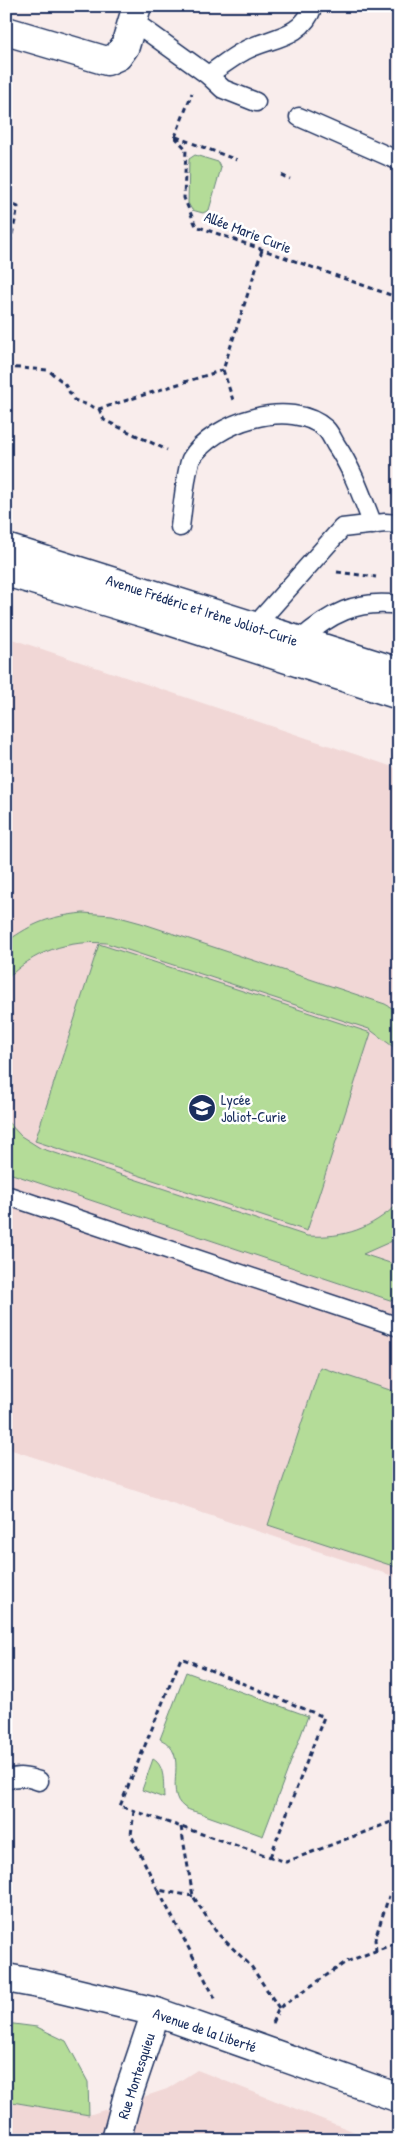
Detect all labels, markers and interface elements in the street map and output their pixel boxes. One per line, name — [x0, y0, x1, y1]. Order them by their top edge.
street label: Allée Marie Curie — [201, 206, 295, 258]
street label: Avenue Frédéric et Irène Joliot-Curie — [103, 569, 301, 651]
place label: Lycée Joliot-Curie — [221, 1089, 287, 1127]
school or university icon: Lycée Joliot-Curie — [187, 1093, 217, 1123]
street label: Avenue de la Liberté — [150, 2002, 260, 2058]
street label: Rue Montesquieu — [112, 2030, 160, 2122]

